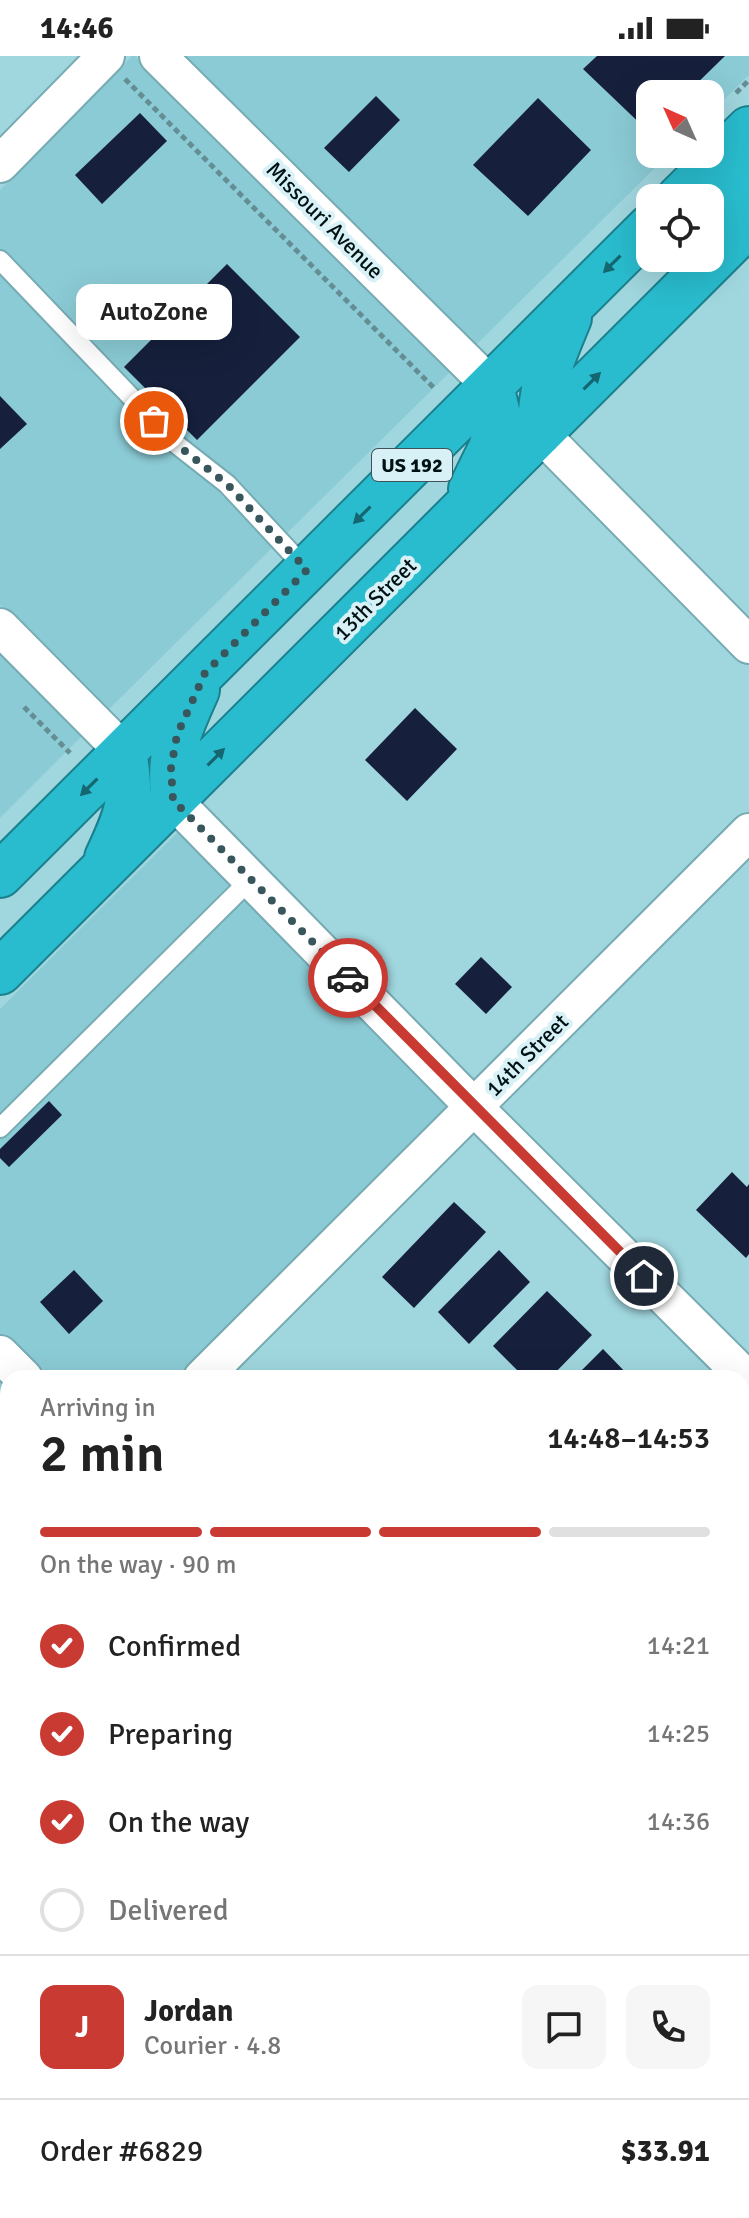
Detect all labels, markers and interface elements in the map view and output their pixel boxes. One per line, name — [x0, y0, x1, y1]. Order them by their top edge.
text: 14:46 — [40, 10, 114, 47]
north arrow — [636, 80, 724, 168]
map controls — [636, 80, 724, 272]
street label: Missouri Avenue — [261, 156, 389, 284]
button: locate — [636, 184, 724, 272]
one-way arrow — [604, 254, 622, 273]
callout: AutoZone — [76, 285, 232, 341]
text: AutoZone — [100, 296, 208, 328]
one-way arrow — [582, 372, 601, 391]
pin — [120, 387, 188, 455]
icon: bag — [132, 399, 176, 443]
road number: US 192 — [372, 449, 452, 481]
one-way arrow — [354, 505, 372, 524]
street label: 13th Street — [328, 552, 422, 646]
one-way arrow — [207, 748, 225, 767]
one-way arrow — [80, 777, 99, 796]
courier — [308, 938, 388, 1018]
icon: car — [326, 956, 370, 1000]
street label: 14th Street — [480, 1008, 574, 1102]
pin — [610, 1242, 678, 1310]
icon: home — [622, 1254, 666, 1298]
text: Arriving in — [40, 1392, 156, 1424]
text: 14:48–14:53 — [547, 1420, 710, 1457]
text: 2 min — [40, 1422, 165, 1486]
text: On the way · 90 m — [40, 1549, 236, 1581]
icon: check — [40, 1624, 84, 1668]
text: Confirmed — [108, 1628, 241, 1665]
text: 14:21 — [647, 1630, 710, 1662]
icon: check — [40, 1712, 84, 1756]
text: Preparing — [108, 1716, 233, 1753]
text: 14:25 — [647, 1718, 710, 1750]
icon: check — [40, 1800, 84, 1844]
text: On the way — [108, 1804, 249, 1841]
text: 14:36 — [647, 1806, 710, 1838]
text: Delivered — [108, 1892, 229, 1929]
button: chat — [522, 1985, 606, 2069]
button: phone — [626, 1985, 710, 2069]
text: Jordan — [144, 1993, 233, 2030]
text: J — [75, 2009, 89, 2046]
text: Courier · 4.8 — [144, 2030, 281, 2062]
text: Order #6829 — [40, 2133, 203, 2170]
text: $33.91 — [620, 2133, 710, 2170]

